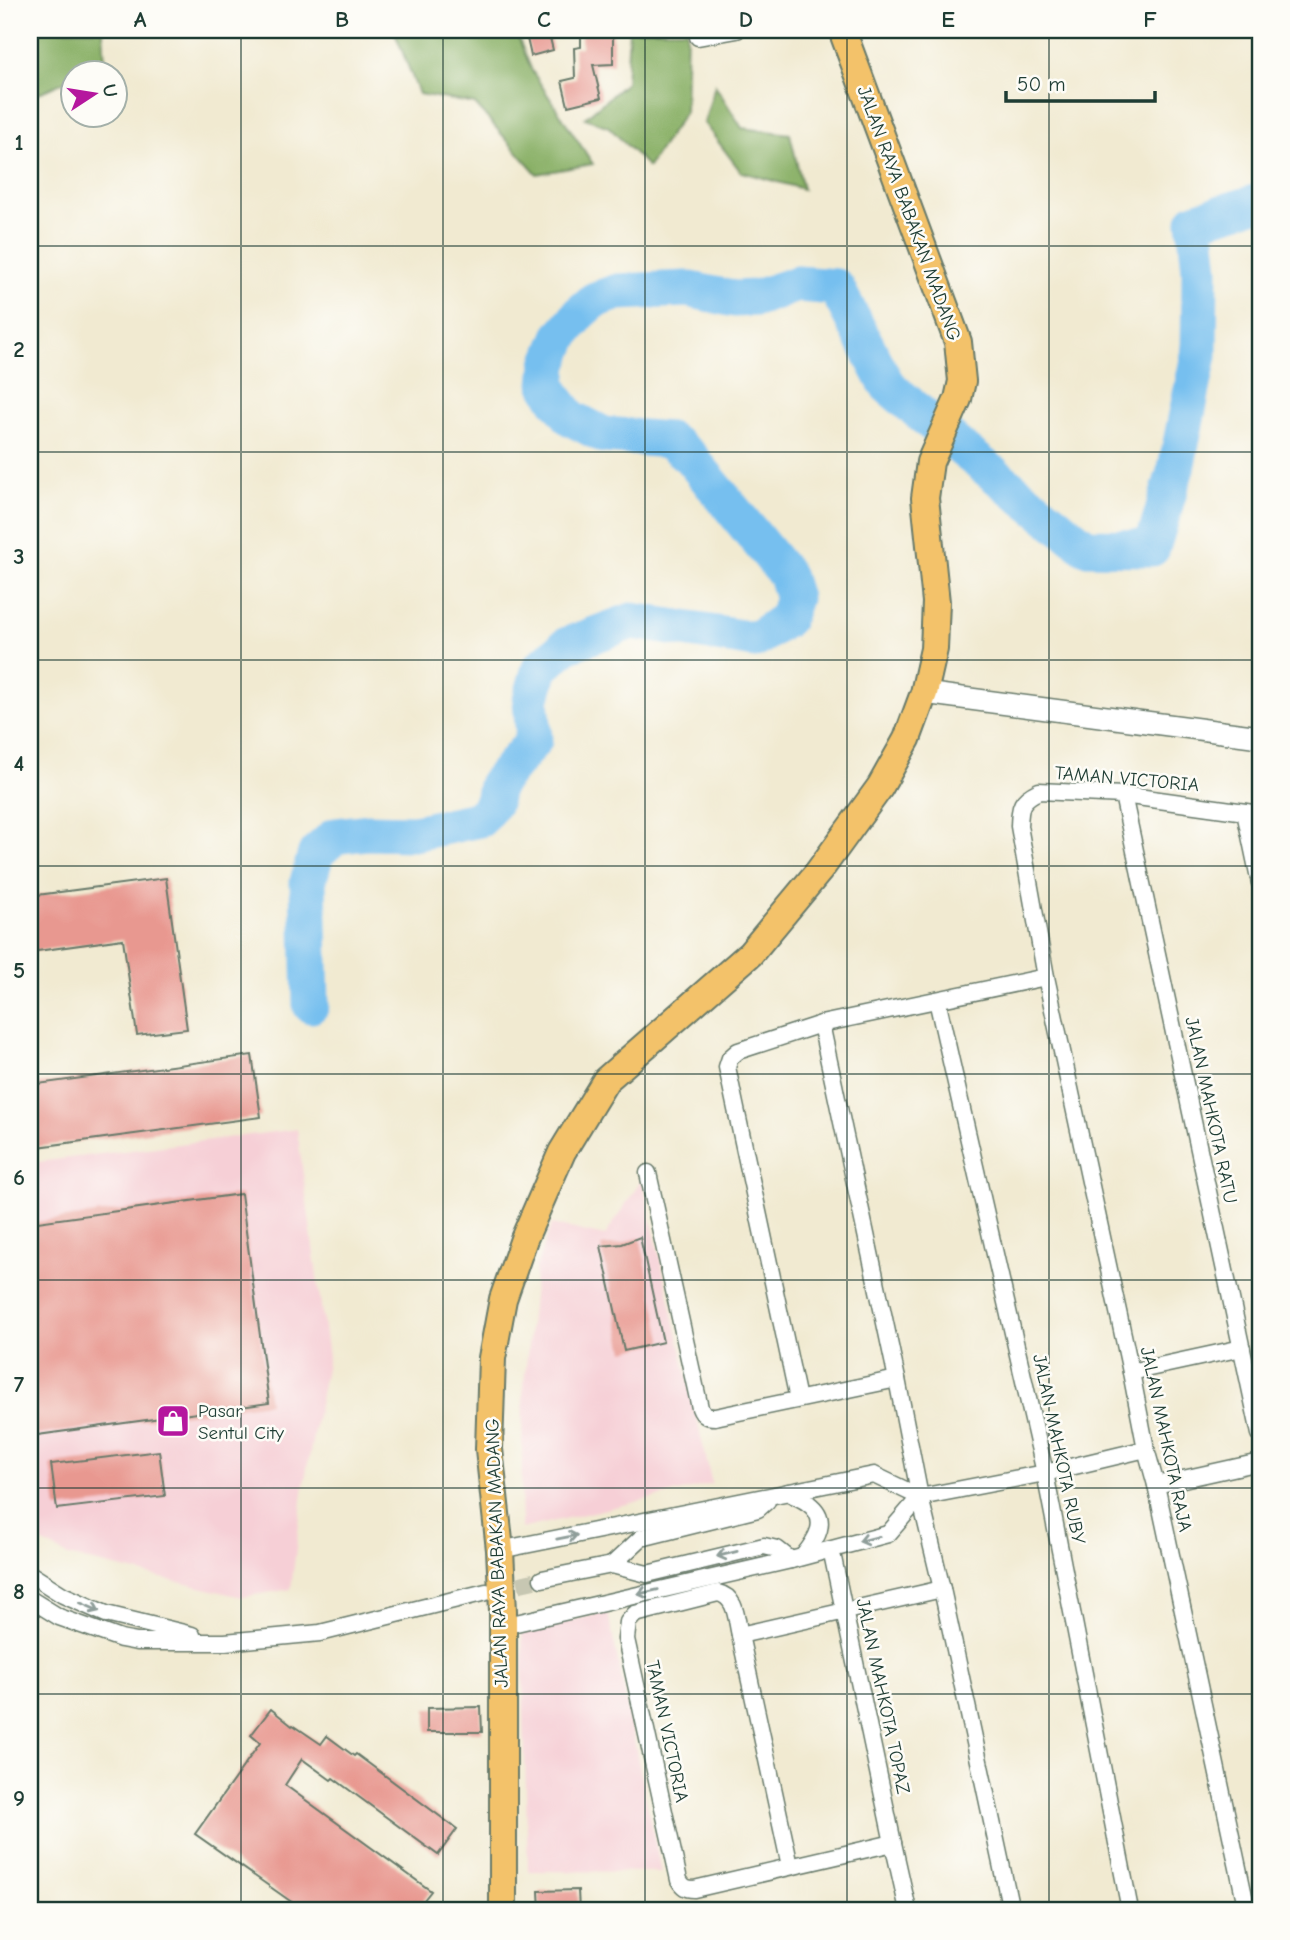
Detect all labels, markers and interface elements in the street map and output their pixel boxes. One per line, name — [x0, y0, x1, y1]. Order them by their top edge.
text: A — [134, 6, 147, 33]
text: B — [335, 6, 349, 33]
text: C — [537, 6, 551, 33]
text: D — [739, 6, 753, 33]
text: E — [941, 6, 955, 33]
text: F — [1143, 6, 1157, 33]
north arrow — [60, 60, 130, 130]
scale bar — [1006, 60, 1155, 104]
text: 50 m — [1017, 72, 1066, 96]
text: U — [98, 82, 122, 99]
street label: JALAN RAYA BABAKAN MADANG — [853, 83, 965, 344]
text: 1 — [14, 129, 24, 156]
text: 2 — [13, 336, 25, 363]
text: 3 — [13, 543, 25, 570]
text: 4 — [14, 750, 25, 777]
street label: TAMAN VICTORIA — [1054, 762, 1200, 796]
text: 5 — [13, 957, 25, 984]
street label: JALAN MAHKOTA RATU — [1180, 1015, 1242, 1206]
text: 6 — [13, 1164, 25, 1191]
street label: JALAN MAHKOTA RAJA — [1136, 1345, 1196, 1534]
street label: JALAN MAHKOTA RUBY — [1028, 1352, 1090, 1547]
text: 7 — [14, 1371, 25, 1398]
place label: Pasar Sentul City — [198, 1400, 285, 1444]
shop icon: Pasar Sentul City — [154, 1402, 192, 1440]
street label: JALAN RAYA BABAKAN MADANG — [481, 1418, 513, 1688]
one-way arrow — [555, 1529, 578, 1543]
one-way arrow — [858, 1533, 881, 1546]
one-way arrow — [716, 1548, 739, 1561]
text: 8 — [13, 1578, 25, 1605]
one-way arrow — [637, 1586, 660, 1600]
street label: JALAN MAHKOTA TOPAZ — [852, 1596, 915, 1796]
one-way arrow — [78, 1601, 100, 1614]
street label: TAMAN VICTORIA — [641, 1658, 693, 1804]
text: 9 — [13, 1785, 25, 1812]

